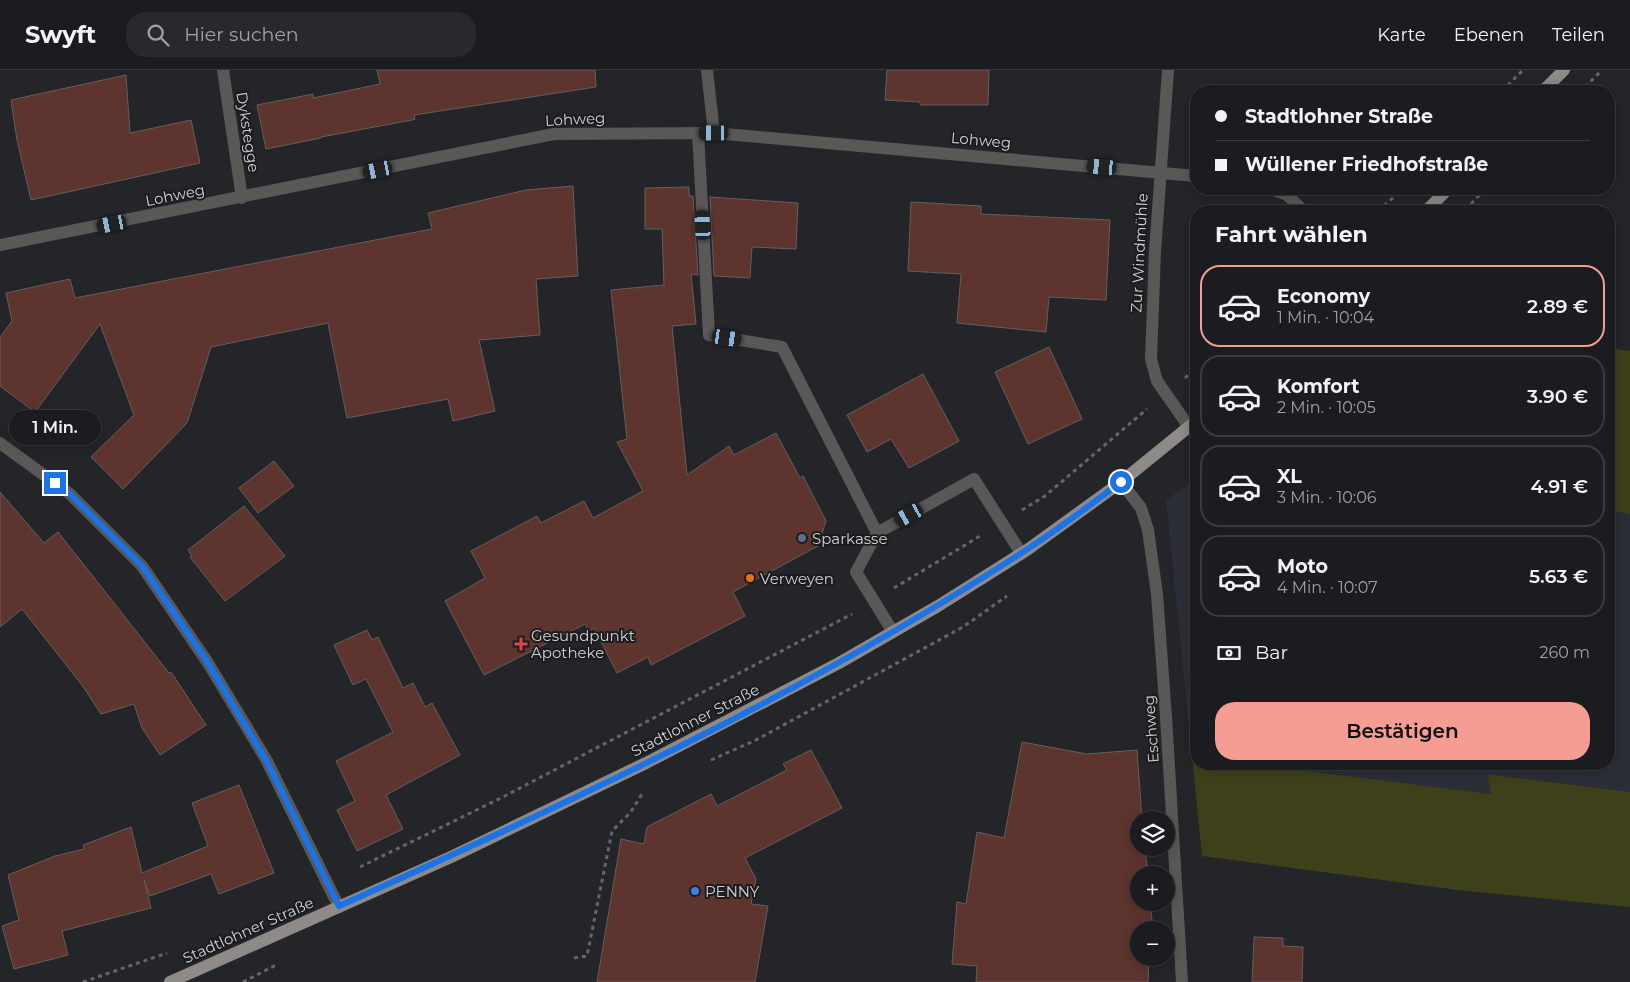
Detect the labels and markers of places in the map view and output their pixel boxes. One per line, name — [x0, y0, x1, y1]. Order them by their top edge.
place label: Sparkasse — [812, 529, 887, 548]
marker: Sparkasse — [796, 532, 808, 544]
place label: Verweyen — [760, 569, 834, 588]
marker: Verweyen — [744, 572, 756, 584]
place label: Gesundpunkt Apotheke — [531, 626, 635, 662]
marker: Gesundpunkt Apotheke — [515, 638, 527, 650]
place label: PENNY — [705, 882, 760, 901]
marker: PENNY — [689, 885, 701, 897]

